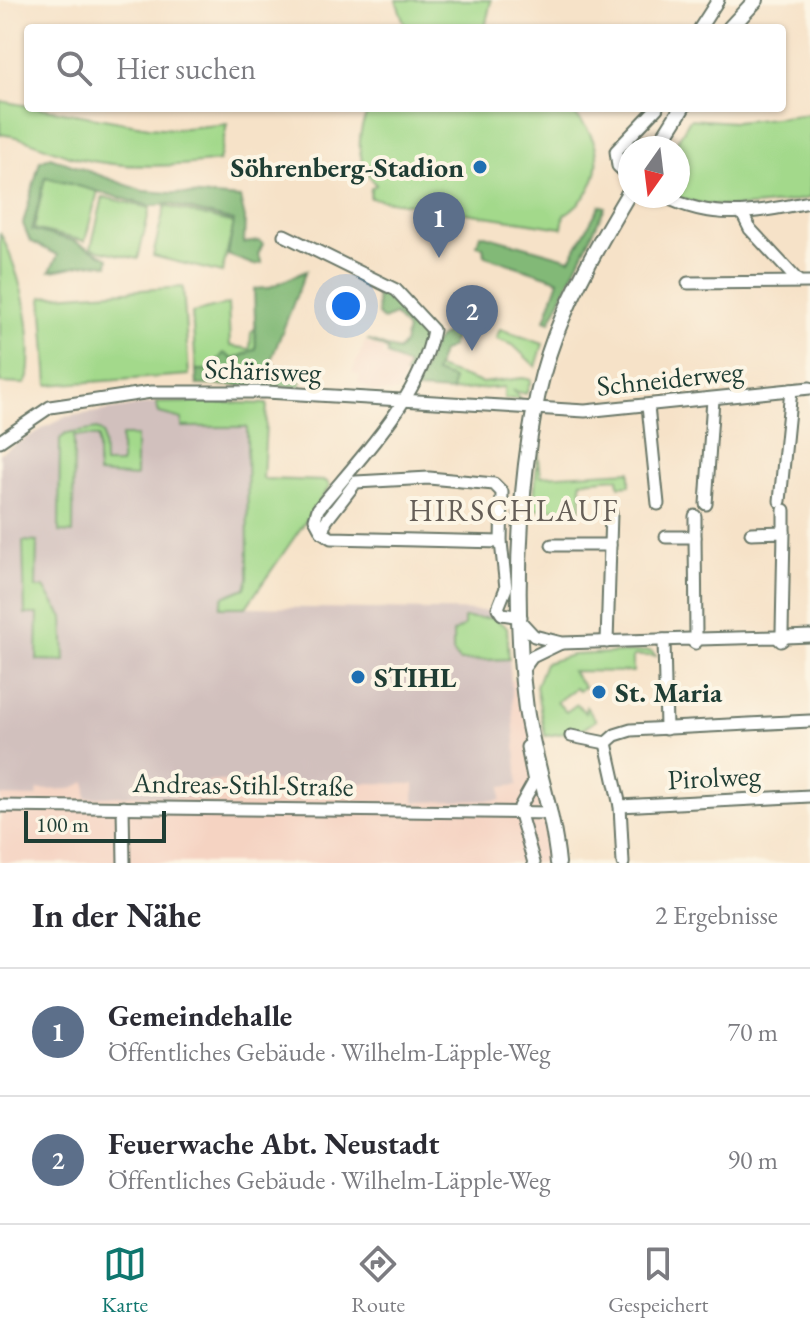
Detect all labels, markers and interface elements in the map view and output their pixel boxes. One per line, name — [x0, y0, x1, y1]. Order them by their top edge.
search box — [24, 24, 786, 112]
icon: search — [52, 46, 96, 90]
text: Hier suchen — [116, 49, 256, 88]
north arrow — [618, 136, 690, 208]
place label: Söhrenberg-Stadion — [231, 149, 464, 185]
marker: Söhrenberg-Stadion — [471, 158, 489, 176]
pin: 1 — [413, 192, 465, 258]
pin: 2 — [446, 285, 498, 351]
your location — [326, 286, 366, 326]
street label: Schärisweg — [204, 350, 323, 390]
street label: Schneiderweg — [595, 352, 746, 404]
district label: HIRSCHLAUF — [408, 491, 620, 530]
place label: STIHL — [374, 659, 457, 695]
marker: STIHL — [349, 668, 367, 686]
place label: St. Maria — [615, 674, 723, 710]
marker: St. Maria — [590, 683, 608, 701]
street label: Pirolweg — [666, 757, 762, 797]
street label: Andreas-Stihl-Straße — [131, 764, 354, 804]
scale bar — [24, 807, 166, 843]
text: 100 m — [36, 810, 89, 839]
text: In der Nähe — [32, 893, 201, 937]
text: 2 Ergebnisse — [655, 898, 778, 932]
text: Gemeindehalle — [108, 996, 292, 1035]
text: 1 — [51, 1015, 65, 1049]
text: 70 m — [728, 1015, 778, 1049]
text: Öffentliches Gebäude · Wilhelm-Läpple-Weg — [108, 1035, 551, 1069]
text: Feuerwache Abt. Neustadt — [108, 1124, 439, 1163]
text: 2 — [51, 1143, 65, 1177]
text: 90 m — [728, 1143, 778, 1177]
text: Öffentliches Gebäude · Wilhelm-Läpple-Weg — [108, 1163, 551, 1197]
tab: Karte — [102, 1242, 148, 1319]
tab: Route — [351, 1242, 405, 1319]
tab: Gespeichert — [608, 1242, 708, 1319]

